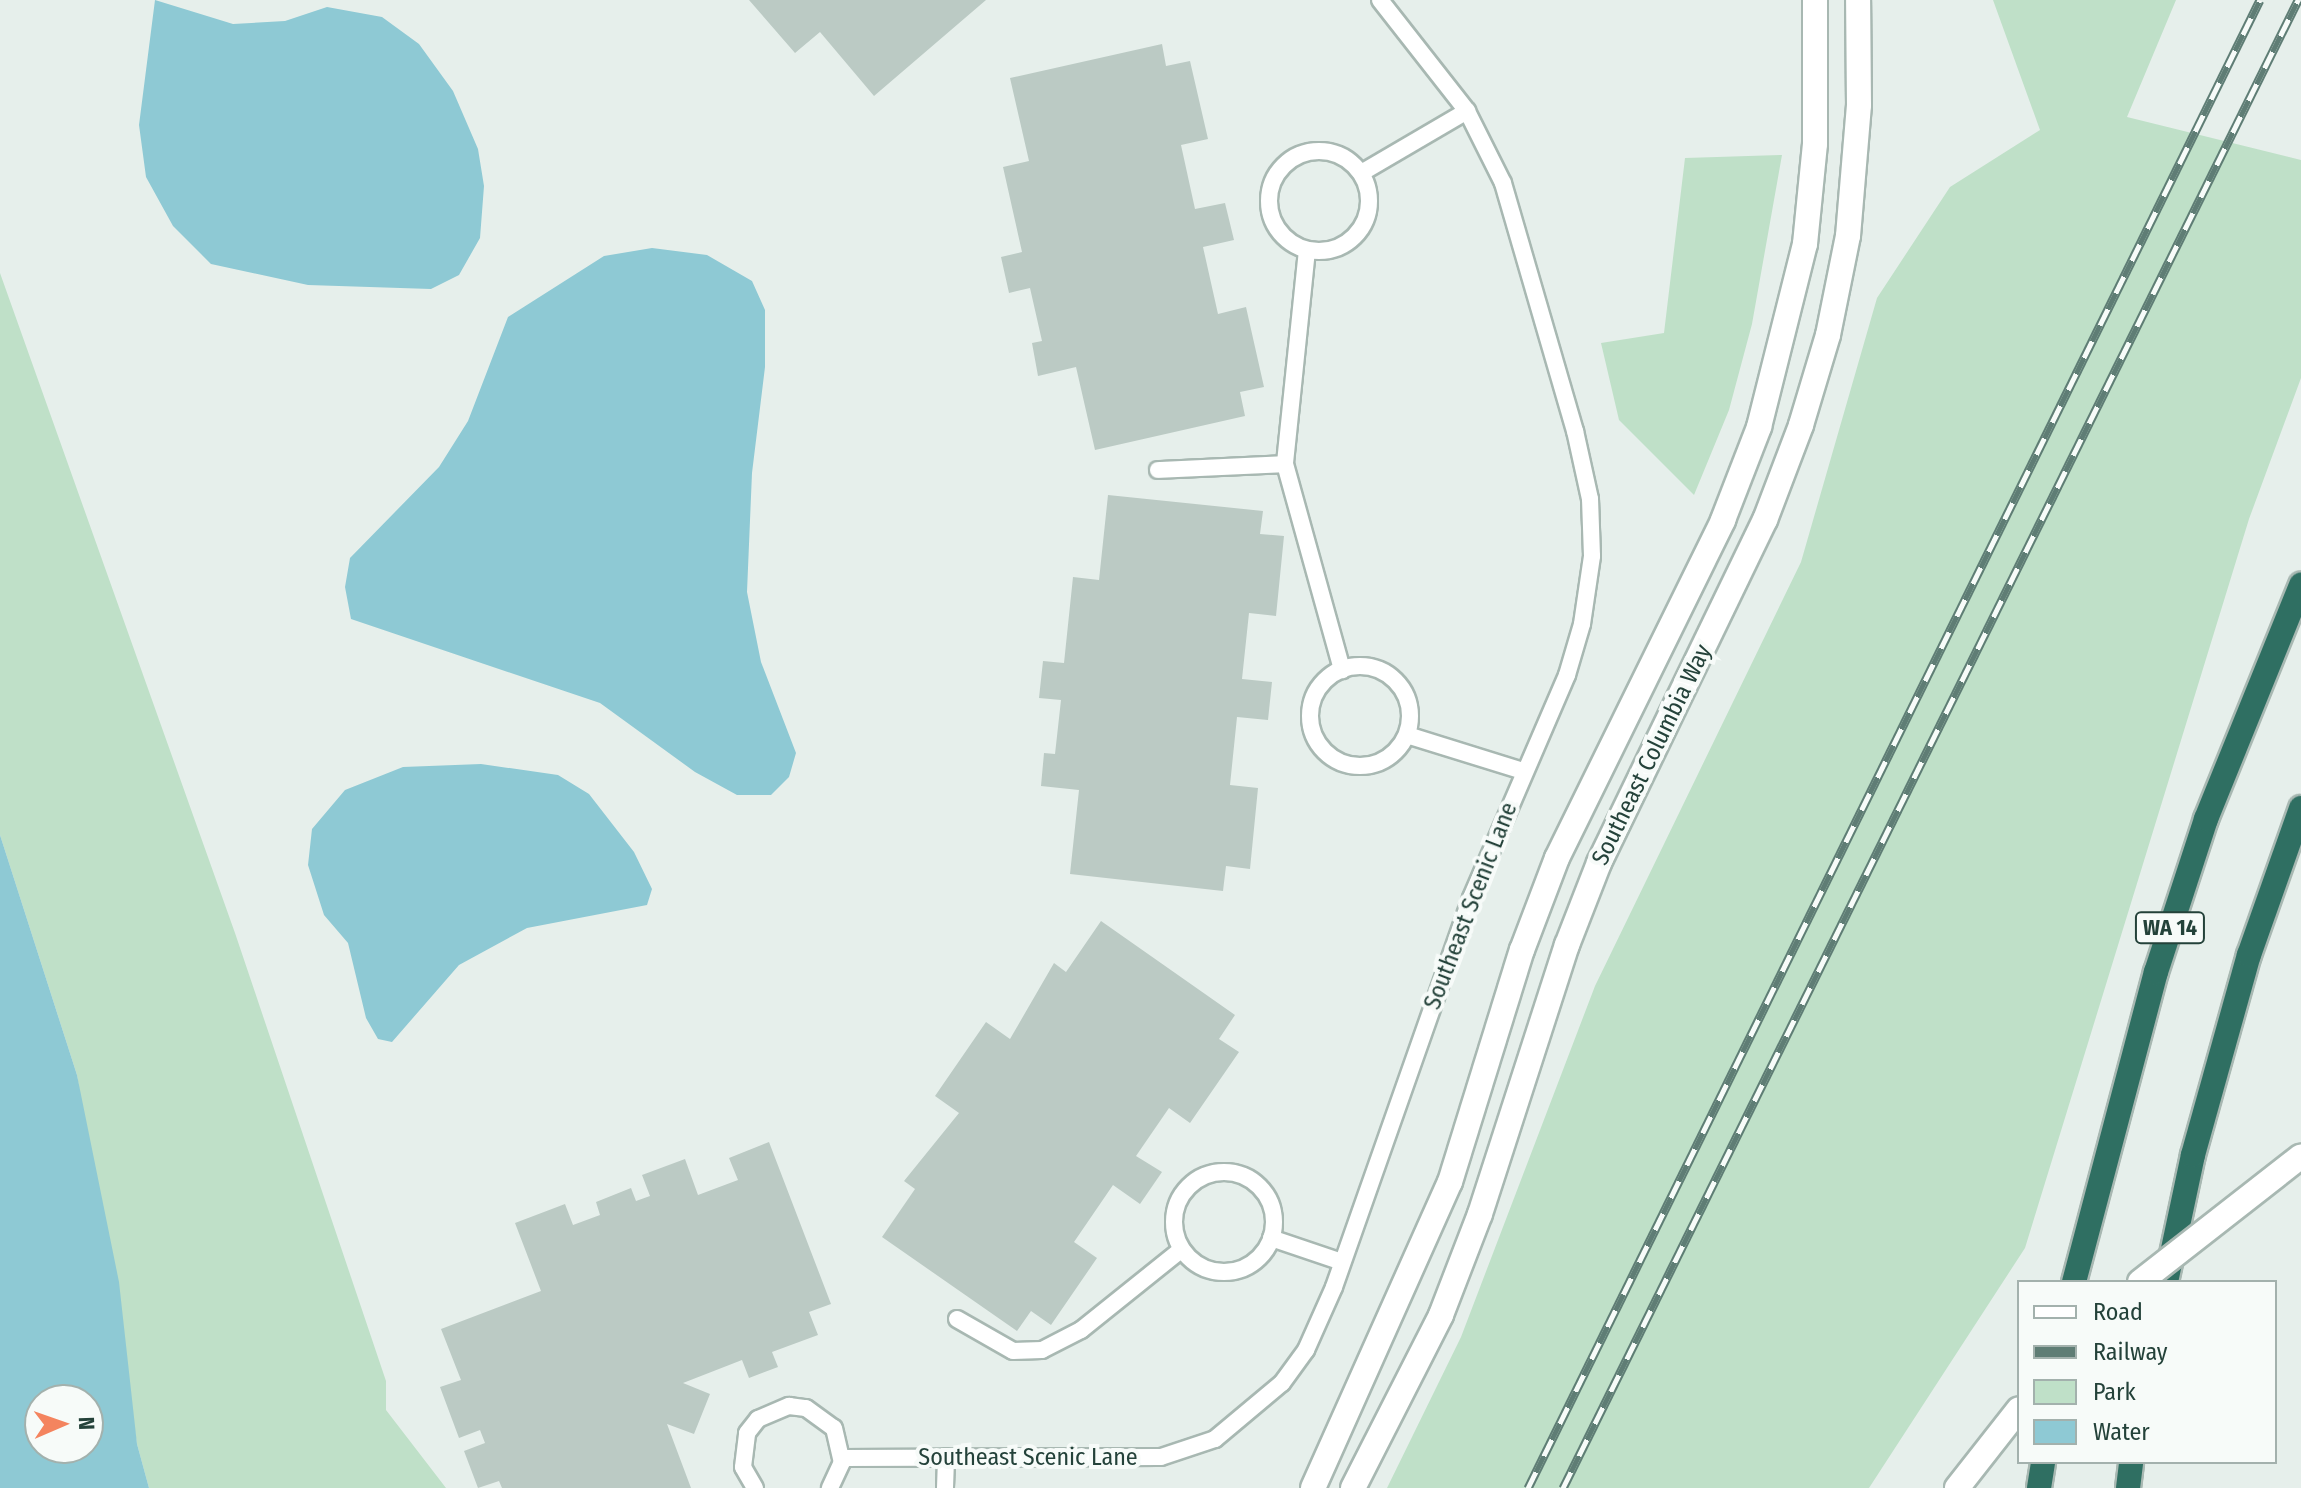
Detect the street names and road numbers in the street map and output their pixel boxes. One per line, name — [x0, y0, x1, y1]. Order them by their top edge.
street label: Southeast Columbia Way — [1586, 640, 1718, 870]
street label: Southeast Scenic Lane — [1418, 798, 1524, 1014]
road number: WA 14 — [2134, 910, 2206, 946]
street label: Southeast Scenic Lane — [918, 1444, 1138, 1472]

